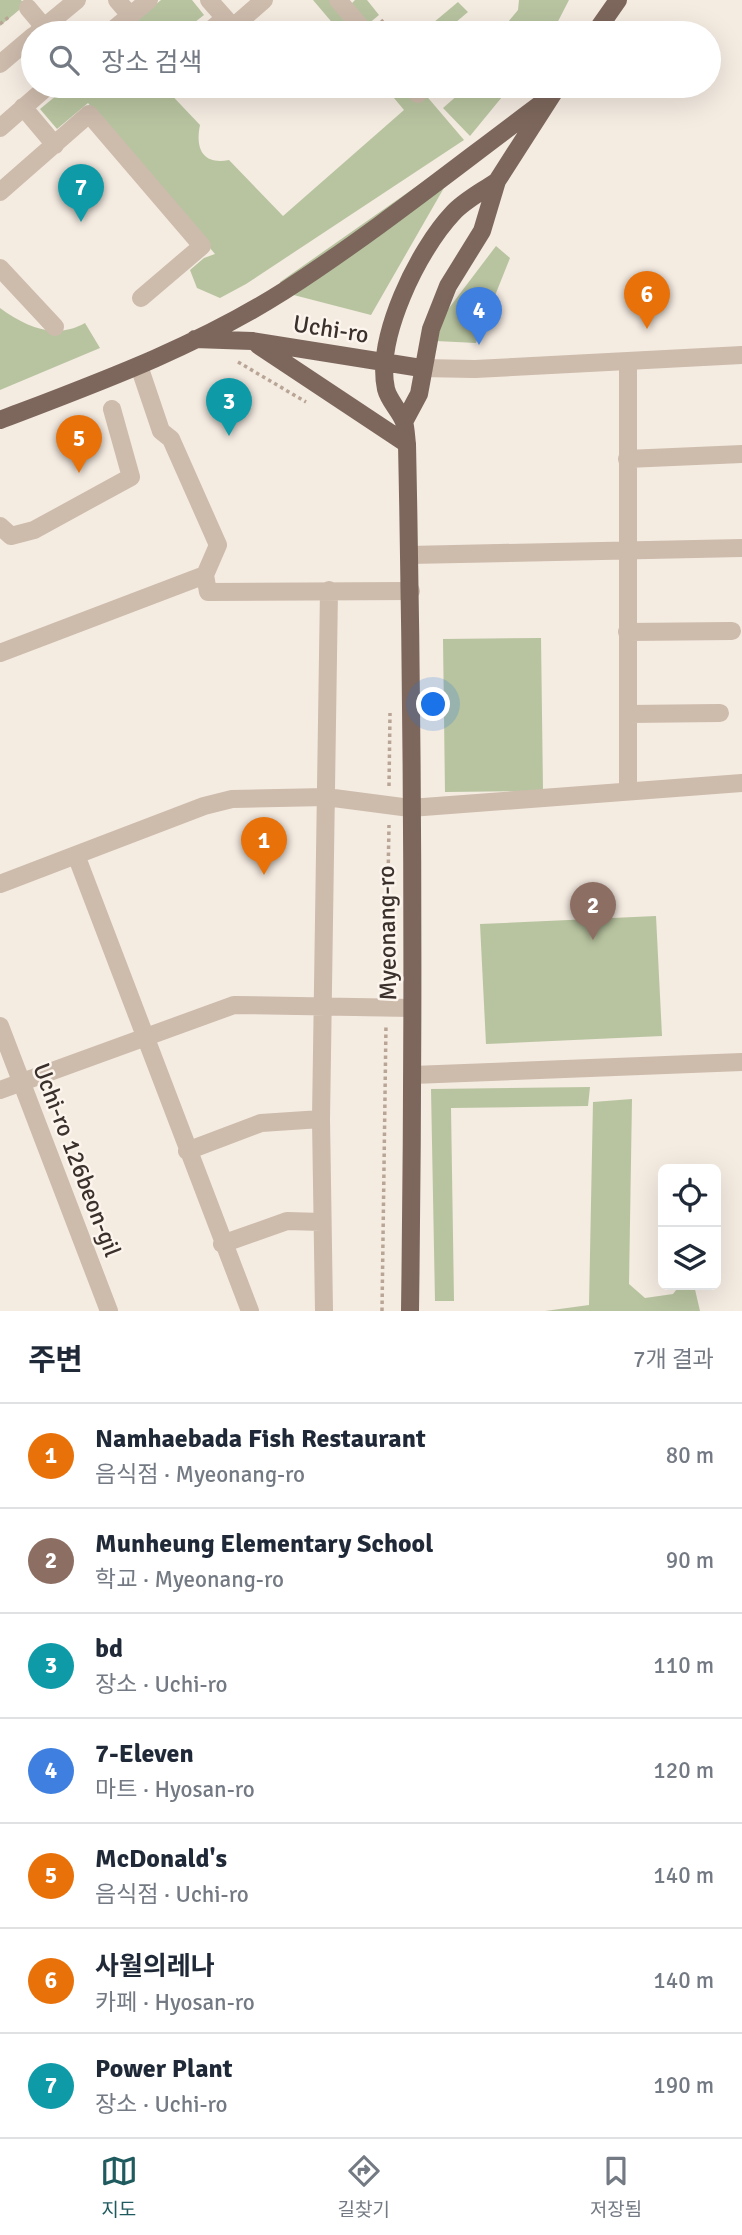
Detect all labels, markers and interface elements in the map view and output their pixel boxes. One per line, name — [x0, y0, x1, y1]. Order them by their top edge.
search box — [21, 21, 721, 98]
icon: search — [45, 41, 83, 79]
text: 장소 검색 — [101, 47, 202, 79]
pin: 7 — [58, 164, 104, 222]
pin: 6 — [624, 271, 670, 329]
pin: 4 — [456, 287, 502, 345]
street label: Uchi-ro — [291, 308, 371, 350]
pin: 3 — [206, 378, 252, 436]
pin: 5 — [56, 415, 102, 473]
your location — [416, 687, 450, 721]
pin: 1 — [241, 817, 287, 875]
street label: Myeonang-ro — [371, 865, 403, 1001]
pin: 2 — [570, 882, 616, 940]
street label: Uchi-ro 126beon-gil — [26, 1059, 128, 1261]
map controls — [658, 1164, 721, 1290]
button: locate — [658, 1164, 721, 1227]
button: layers — [658, 1227, 721, 1290]
text: 주변 — [28, 1342, 83, 1379]
text: 7개 결과 — [633, 1345, 714, 1374]
text: Namhaebada Fish Restaurant — [95, 1423, 426, 1455]
text: 1 — [45, 1441, 57, 1470]
text: 80 m — [666, 1441, 714, 1470]
text: 음식점 · Myeonang-ro — [95, 1460, 305, 1489]
text: Munheung Elementary School — [95, 1528, 433, 1560]
text: 2 — [45, 1546, 57, 1575]
text: 90 m — [666, 1546, 714, 1575]
text: 학교 · Myeonang-ro — [95, 1565, 284, 1594]
text: bd — [95, 1633, 123, 1665]
text: 3 — [45, 1651, 57, 1680]
text: 110 m — [653, 1651, 714, 1680]
text: 장소 · Uchi-ro — [95, 1670, 227, 1699]
text: 7-Eleven — [95, 1738, 194, 1770]
text: 4 — [45, 1756, 57, 1785]
text: 120 m — [653, 1756, 714, 1785]
text: 마트 · Hyosan-ro — [95, 1775, 255, 1804]
text: McDonald's — [95, 1843, 227, 1875]
text: 5 — [45, 1861, 57, 1890]
text: 140 m — [653, 1861, 714, 1890]
text: 음식점 · Uchi-ro — [95, 1880, 249, 1909]
text: 사월의레나 — [95, 1951, 215, 1983]
text: 6 — [45, 1966, 57, 1995]
text: 140 m — [653, 1966, 714, 1995]
text: 카페 · Hyosan-ro — [95, 1988, 255, 2017]
text: Power Plant — [95, 2053, 233, 2085]
text: 7 — [45, 2071, 57, 2100]
text: 190 m — [653, 2071, 714, 2100]
text: 장소 · Uchi-ro — [95, 2090, 227, 2119]
tab: 지도 — [100, 2152, 138, 2222]
tab: 길찾기 — [338, 2152, 390, 2222]
tab: 저장됨 — [590, 2152, 642, 2222]

